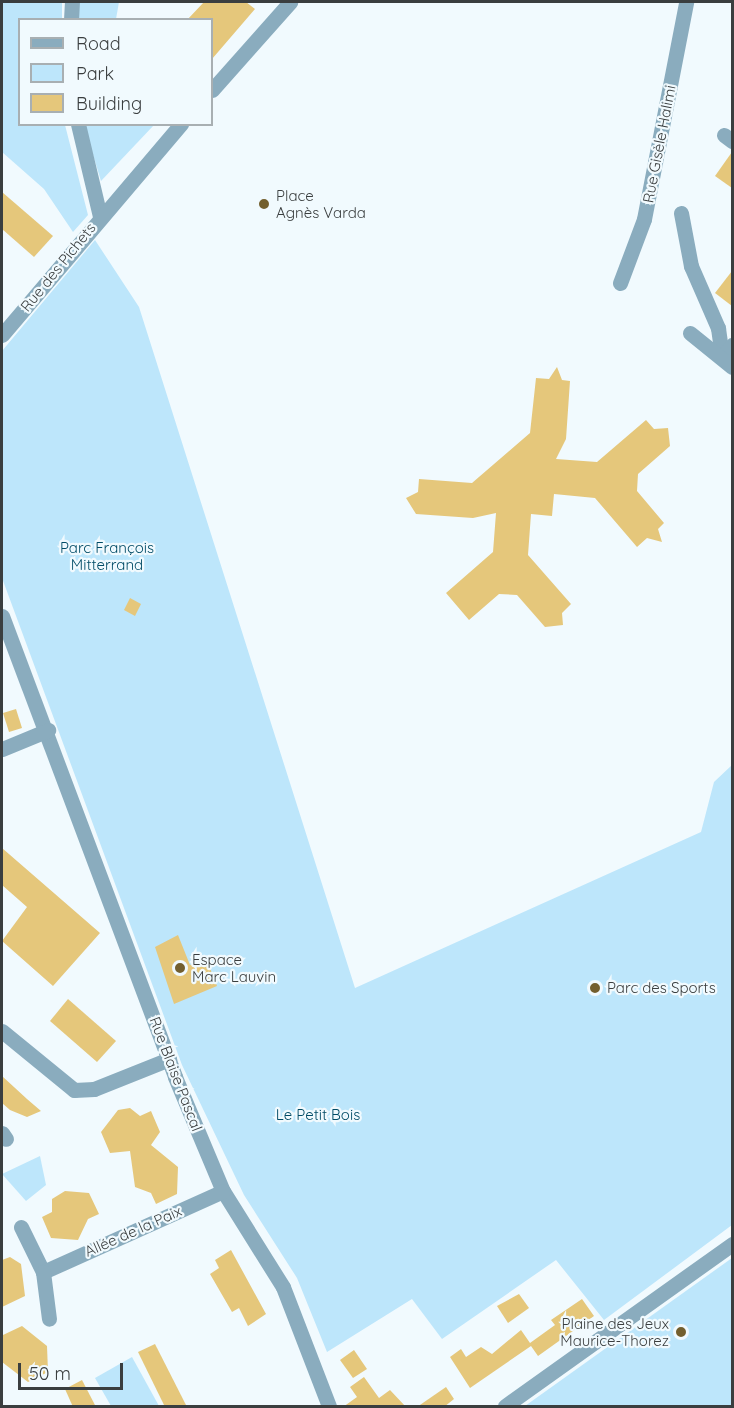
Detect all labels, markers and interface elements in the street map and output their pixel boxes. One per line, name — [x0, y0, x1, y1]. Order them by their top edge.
legend — [18, 18, 213, 126]
text: Road — [76, 32, 121, 55]
text: Park — [76, 62, 114, 85]
street label: Rue Gisèle Halimi — [639, 84, 679, 204]
text: Building — [76, 92, 142, 115]
place label: Place Agnès Varda — [276, 186, 366, 221]
marker: Place Agnès Varda — [257, 197, 271, 211]
street label: Rue des Pichets — [17, 219, 99, 315]
park label: Parc François Mitterrand — [60, 538, 154, 573]
place label: Espace Marc Lauvin — [192, 950, 276, 985]
marker: Espace Marc Lauvin — [173, 961, 187, 975]
place label: Parc des Sports — [607, 979, 716, 997]
marker: Parc des Sports — [588, 981, 602, 995]
street label: Rue Blaise Pascal — [146, 1014, 206, 1134]
park label: Le Petit Bois — [276, 1106, 360, 1124]
street label: Allée de la Paix — [82, 1202, 184, 1260]
place label: Plaine des Jeux Maurice-Thorez — [560, 1314, 669, 1349]
marker: Plaine des Jeux Maurice-Thorez — [674, 1325, 688, 1339]
scale bar — [21, 1351, 126, 1389]
text: 50 m — [29, 1362, 71, 1385]

